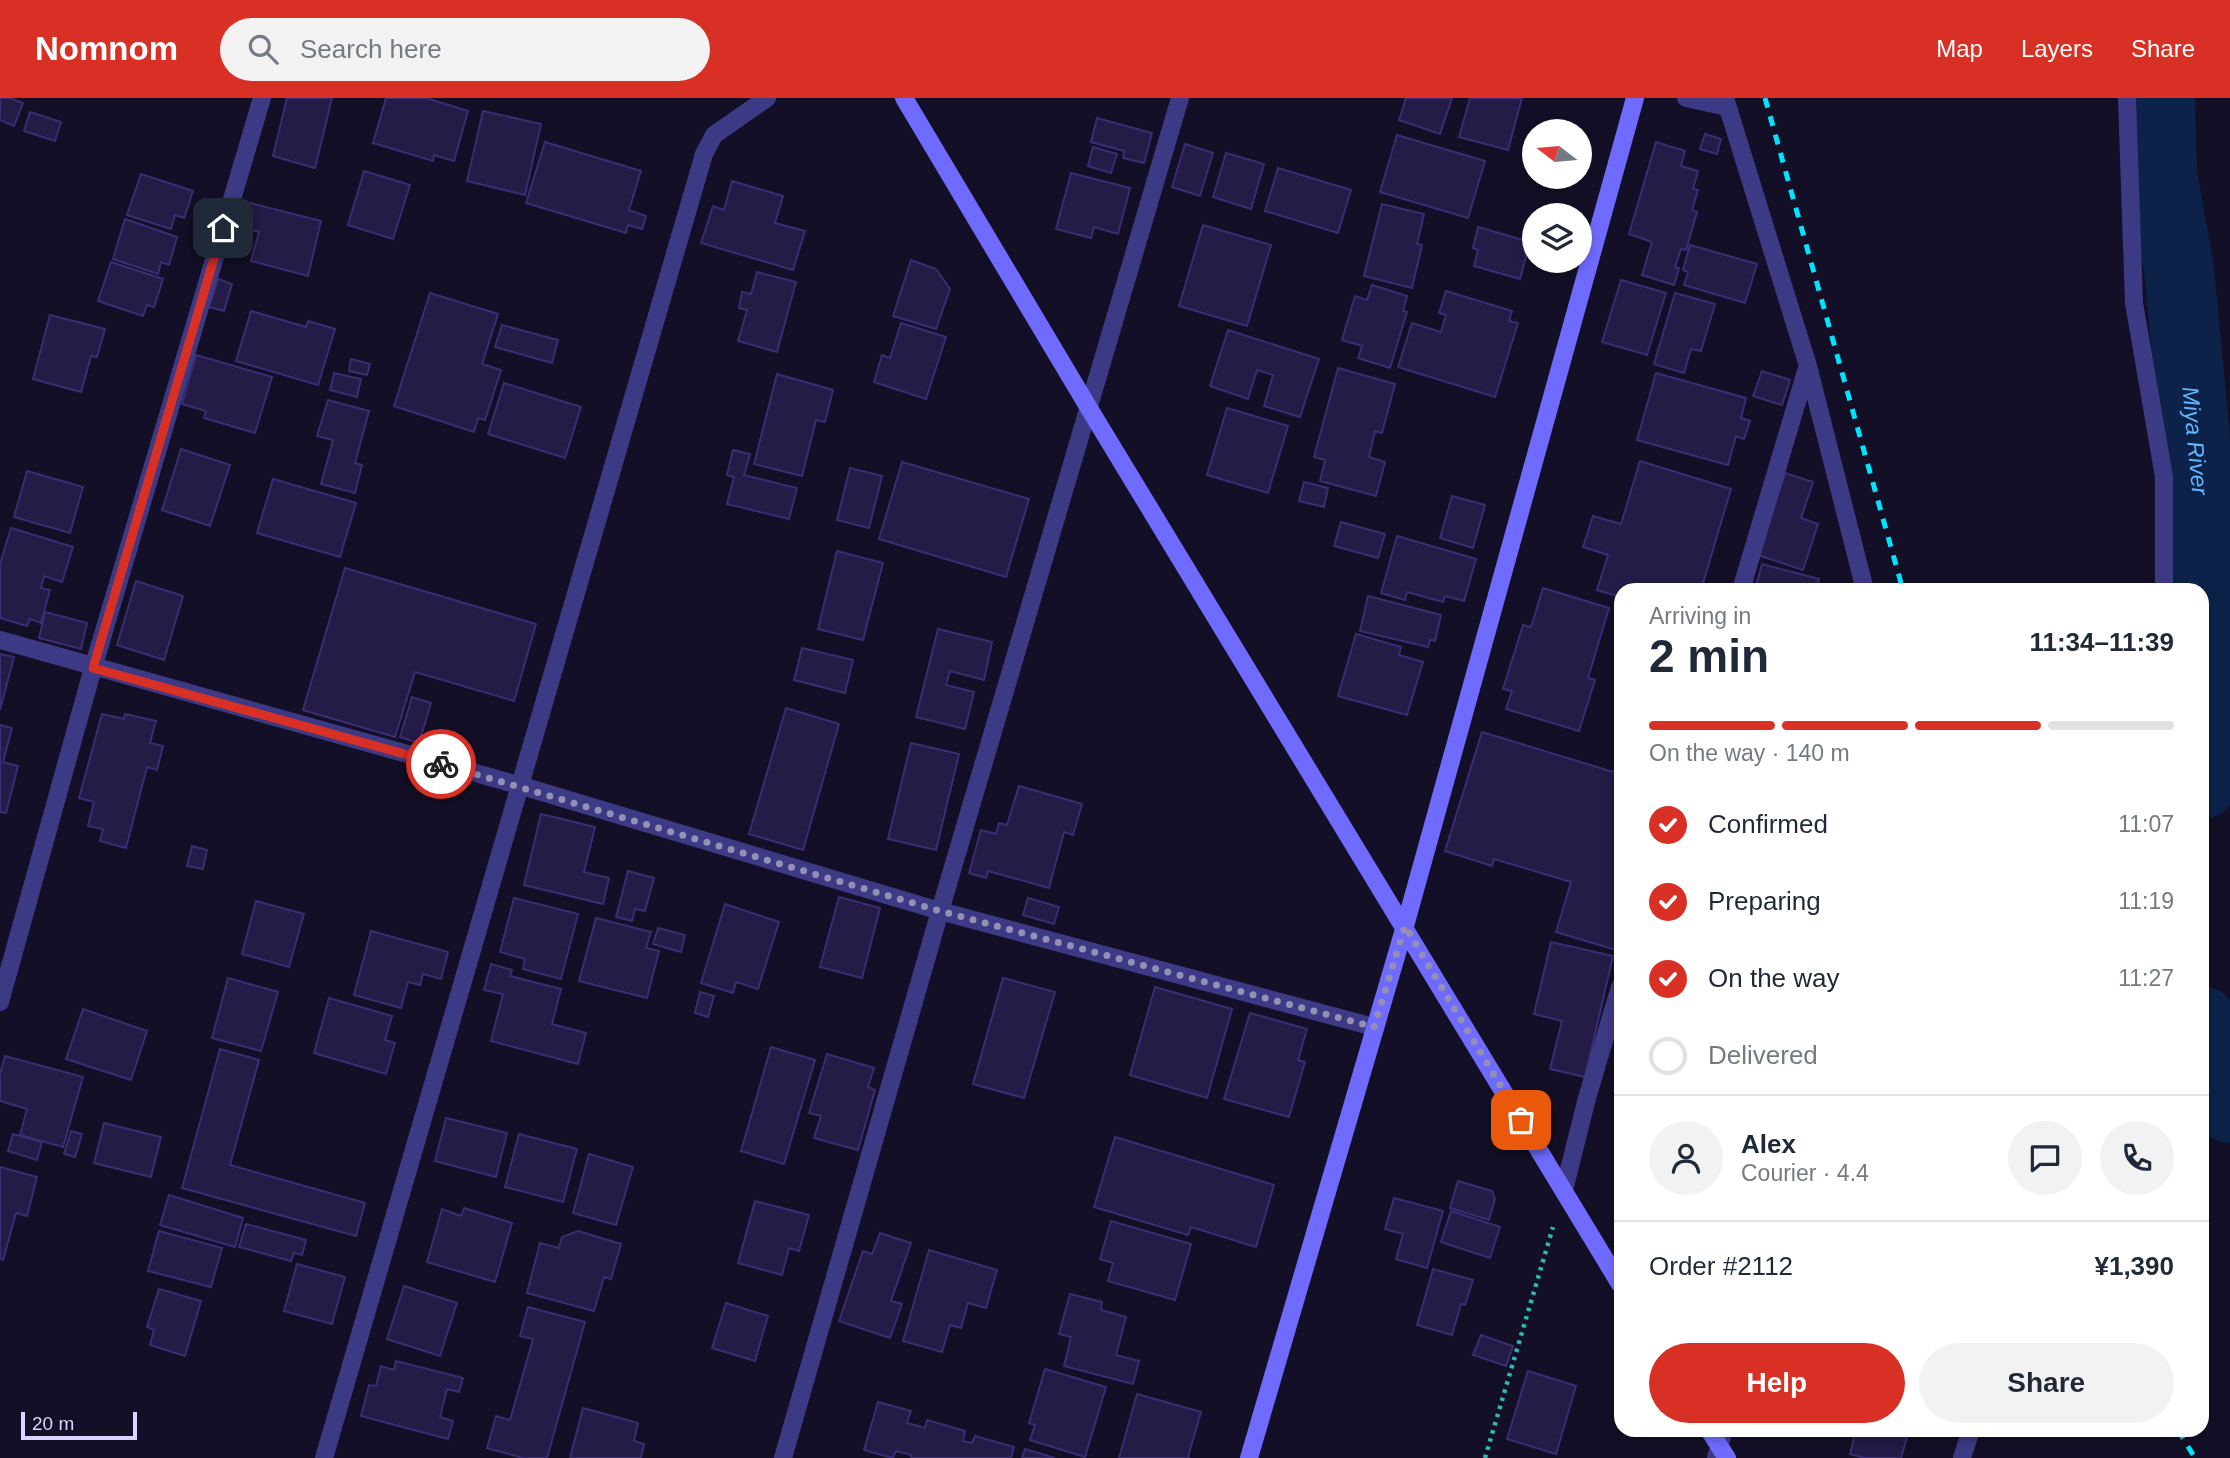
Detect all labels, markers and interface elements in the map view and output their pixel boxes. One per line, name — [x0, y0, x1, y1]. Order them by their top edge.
search box — [220, 18, 710, 81]
text: Nomnom — [35, 30, 178, 67]
icon: search — [244, 30, 282, 68]
text: Search here — [300, 34, 442, 64]
text: Map — [1936, 35, 1983, 62]
text: Layers — [2021, 35, 2093, 62]
text: Share — [2131, 35, 2195, 62]
north arrow — [1522, 119, 1592, 189]
map controls — [1522, 119, 1592, 273]
pin — [193, 198, 253, 258]
button: layers — [1522, 203, 1592, 273]
icon: home — [204, 209, 242, 247]
water label: Miya River — [2177, 385, 2213, 497]
text: Arriving in — [1649, 603, 1751, 629]
text: 11:34–11:39 — [2029, 627, 2174, 657]
text: 2 min — [1649, 630, 1769, 682]
courier — [406, 729, 476, 799]
text: On the way · 140 m — [1649, 740, 1850, 766]
icon: bike — [422, 745, 460, 783]
icon: check — [1649, 806, 1687, 844]
text: Confirmed — [1708, 809, 1828, 839]
text: 11:07 — [2118, 811, 2174, 837]
icon: check — [1649, 883, 1687, 921]
text: Preparing — [1708, 886, 1821, 916]
text: 11:19 — [2118, 888, 2174, 914]
icon: check — [1649, 960, 1687, 998]
text: On the way — [1708, 963, 1840, 993]
text: 11:27 — [2118, 965, 2174, 991]
text: Delivered — [1708, 1040, 1818, 1070]
pin — [1491, 1090, 1551, 1150]
icon: bag — [1502, 1101, 1540, 1139]
button: person — [1649, 1121, 1723, 1195]
button: chat — [2008, 1121, 2082, 1195]
button: phone — [2100, 1121, 2174, 1195]
text: Alex — [1741, 1129, 1796, 1159]
text: Courier · 4.4 — [1741, 1160, 1869, 1186]
text: Order #2112 — [1649, 1251, 1793, 1281]
text: ¥1,390 — [2094, 1251, 2174, 1281]
button: Help — [1649, 1343, 1905, 1423]
button: Share — [1919, 1343, 2174, 1423]
scale bar — [21, 1409, 136, 1441]
text: 20 m — [32, 1413, 74, 1434]

